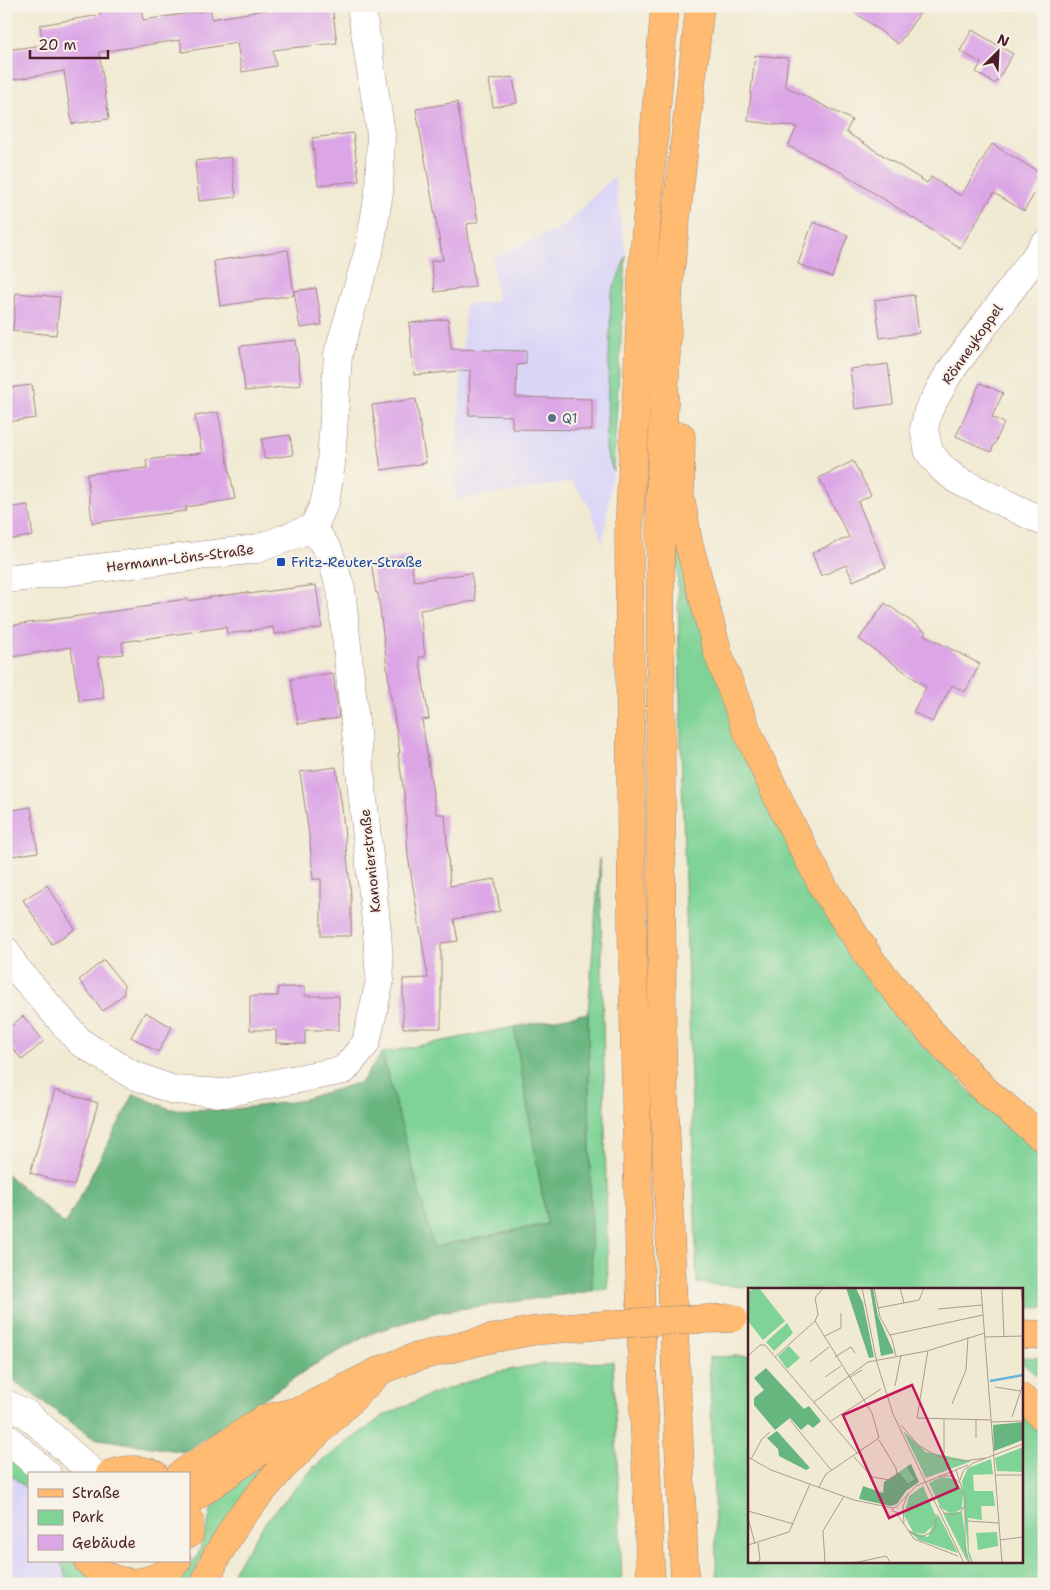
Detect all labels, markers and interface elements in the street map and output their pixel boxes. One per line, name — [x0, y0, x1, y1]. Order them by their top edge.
scale bar — [30, 28, 108, 60]
north arrow — [972, 28, 1022, 78]
text: N — [995, 30, 1012, 51]
text: 20 m — [38, 35, 77, 55]
street label: Rönneykoppel — [938, 300, 1007, 388]
place label: Q1 — [562, 409, 578, 427]
marker: Q1 — [546, 412, 558, 424]
street label: Hermann-Löns-Straße — [105, 540, 255, 576]
place label: Fritz-Reuter-Straße — [291, 553, 422, 571]
marker: Fritz-Reuter-Straße — [275, 556, 287, 568]
street label: Kanonierstraße — [356, 808, 384, 914]
inset map — [748, 1288, 1022, 1562]
legend — [28, 1472, 190, 1562]
text: Straße — [72, 1483, 120, 1503]
text: Park — [72, 1507, 104, 1527]
text: Gebäude — [72, 1533, 136, 1553]

